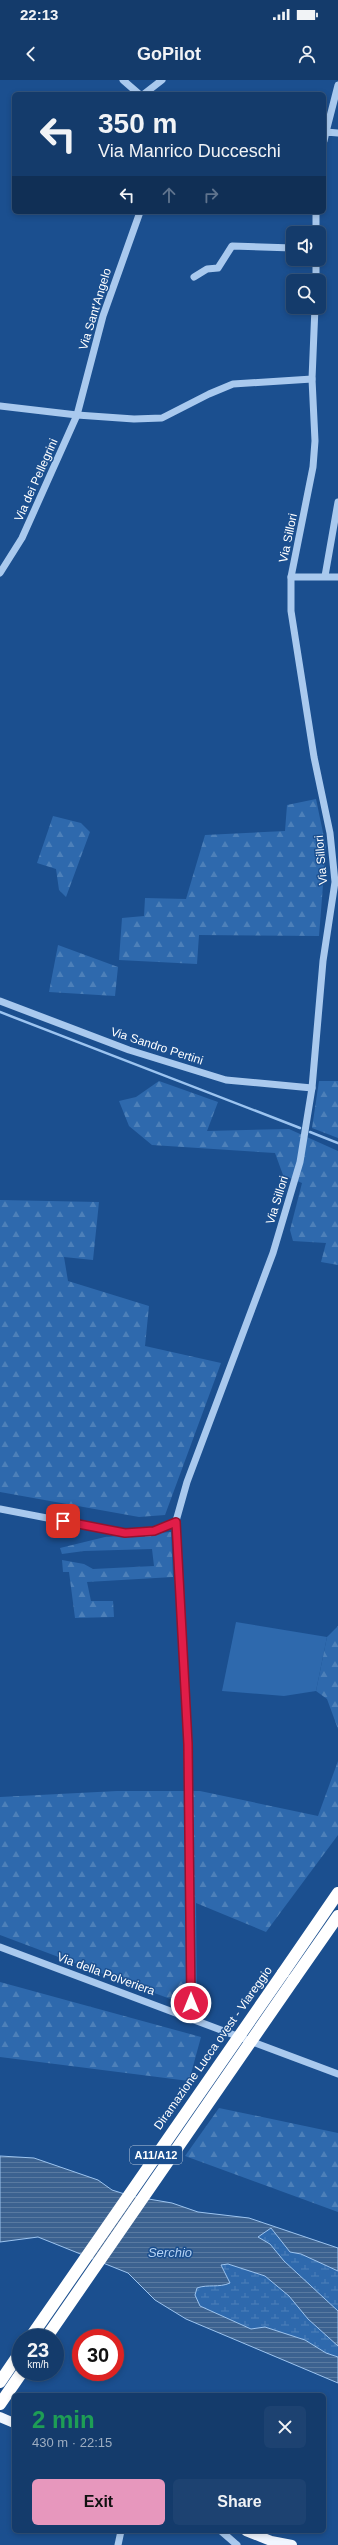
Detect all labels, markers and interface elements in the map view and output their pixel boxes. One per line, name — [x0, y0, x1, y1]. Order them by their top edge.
text: 22:13 — [20, 6, 58, 23]
icon: back — [20, 43, 42, 65]
icon: person — [296, 43, 318, 65]
text: GoPilot — [137, 44, 201, 64]
icon: left — [32, 108, 84, 160]
text: 350 m — [98, 108, 177, 139]
text: Via Manrico Ducceschi — [98, 141, 281, 161]
icon: left — [116, 184, 138, 206]
icon: ahead — [158, 184, 180, 206]
icon: right — [200, 184, 222, 206]
map controls — [286, 226, 326, 314]
button: sound — [286, 226, 326, 266]
street label: Via Sant'Angelo — [76, 266, 114, 352]
button: search — [286, 274, 326, 314]
street label: Via dei Pellegrini — [11, 436, 61, 524]
street label: Via Sillori — [276, 512, 300, 564]
street label: Via Sillori — [312, 835, 330, 885]
street label: Via Sandro Pertini — [109, 1024, 205, 1068]
street label: Via Sillori — [263, 1174, 291, 1226]
pin — [46, 1504, 80, 1538]
icon: arrive — [52, 1510, 74, 1532]
street label: Via della Polveriera — [55, 1950, 157, 1998]
street label: Diramazione Lucca ovest - Viareggio — [151, 1963, 275, 2132]
position arrow — [170, 1982, 212, 2024]
road number: A11/A12 — [130, 2146, 182, 2164]
water label: Serchio — [148, 2245, 192, 2260]
speed limit sign: 30 — [72, 2329, 124, 2381]
text: 23 — [27, 2339, 49, 2361]
text: km/h — [27, 2359, 49, 2370]
text: 2 min — [32, 2406, 95, 2433]
button: close — [264, 2406, 306, 2448]
text: 430 m · 22:15 — [32, 2435, 112, 2450]
button: Exit — [32, 2479, 165, 2525]
button: Share — [173, 2479, 306, 2525]

